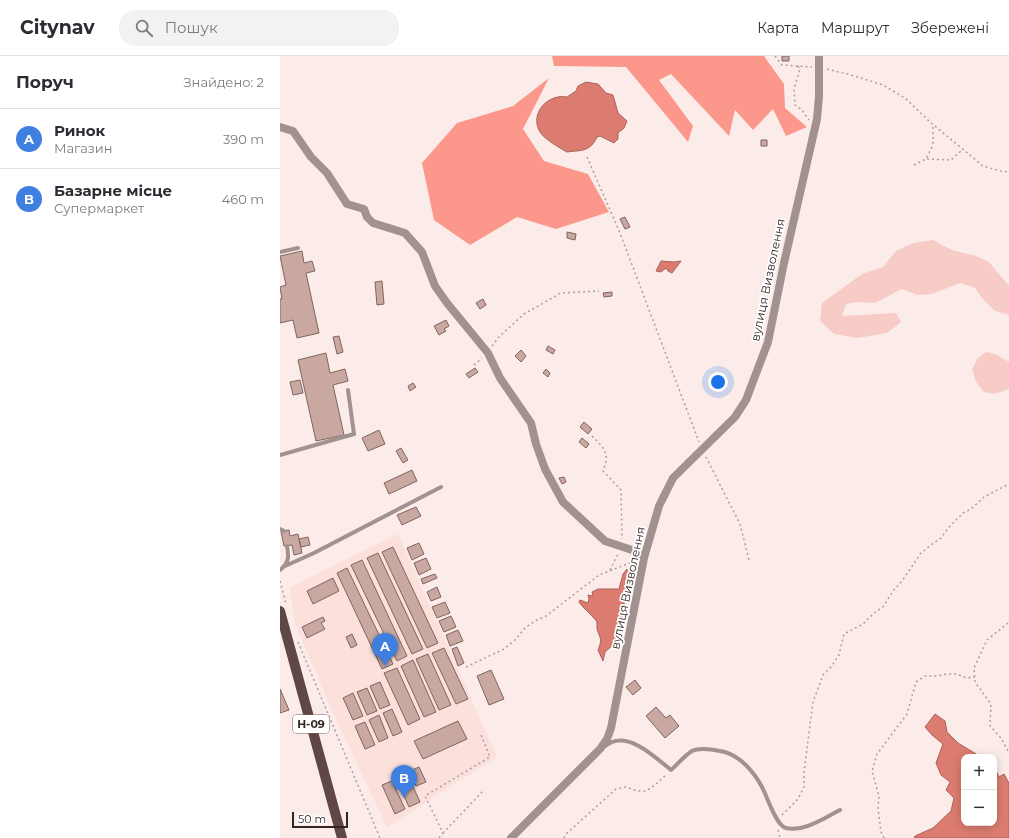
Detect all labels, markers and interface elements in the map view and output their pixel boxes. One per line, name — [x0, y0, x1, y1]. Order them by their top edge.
search box — [119, 10, 399, 46]
text: Citynav — [20, 16, 95, 39]
icon: search — [133, 17, 155, 39]
text: Пошук — [165, 18, 218, 37]
text: Карта — [757, 19, 799, 37]
text: Маршрут — [821, 19, 889, 37]
text: Збережені — [911, 19, 989, 37]
text: Поруч — [16, 72, 74, 92]
text: Знайдено: 2 — [184, 74, 264, 90]
text: Ринок — [54, 121, 105, 140]
text: A — [24, 131, 34, 147]
text: 390 m — [223, 131, 264, 147]
text: Магазин — [54, 140, 113, 156]
text: Базарне місце — [54, 181, 172, 200]
text: B — [24, 191, 34, 207]
text: 460 m — [222, 191, 264, 207]
text: Супермаркет — [54, 200, 144, 216]
street label: вулиця Визволення — [747, 217, 788, 343]
your location — [708, 372, 728, 392]
street label: вулиця Визволення — [607, 525, 648, 651]
pin: A — [372, 633, 398, 666]
road number: Н-09 — [293, 715, 329, 733]
map controls — [961, 754, 997, 826]
button: + — [961, 754, 997, 790]
pin: B — [391, 765, 417, 798]
button: − — [961, 790, 997, 826]
scale bar — [292, 810, 348, 829]
text: 50 m — [298, 812, 326, 826]

